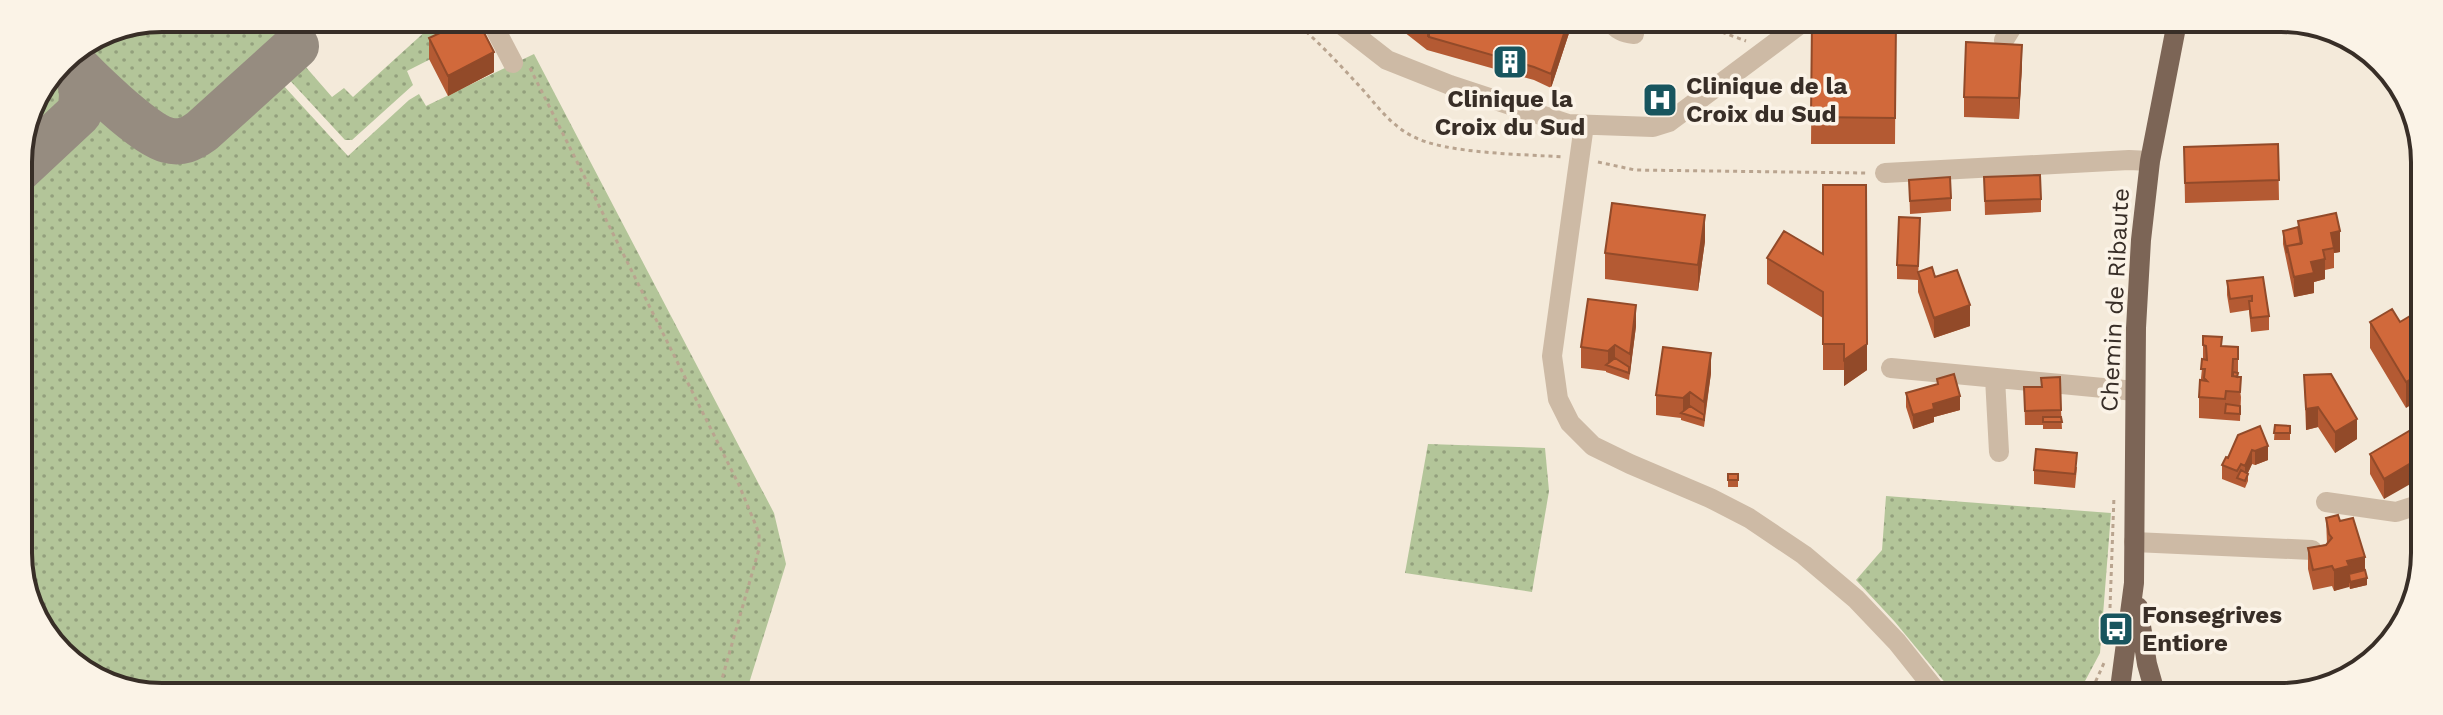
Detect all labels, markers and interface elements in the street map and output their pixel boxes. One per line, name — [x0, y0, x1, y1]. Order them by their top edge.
building icon: Clinique la Croix du Sud — [1491, 43, 1529, 81]
place label: Clinique de la Croix du Sud — [1686, 72, 1848, 128]
hospital icon: Clinique de la Croix du Sud — [1641, 81, 1679, 119]
place label: Clinique la Croix du Sud — [1435, 85, 1585, 141]
street label: Chemin de Ribaute — [2095, 187, 2135, 413]
place label: Fonsegrives Entiore — [2142, 601, 2282, 657]
bus stop icon: Fonsegrives Entiore — [2097, 610, 2135, 648]

